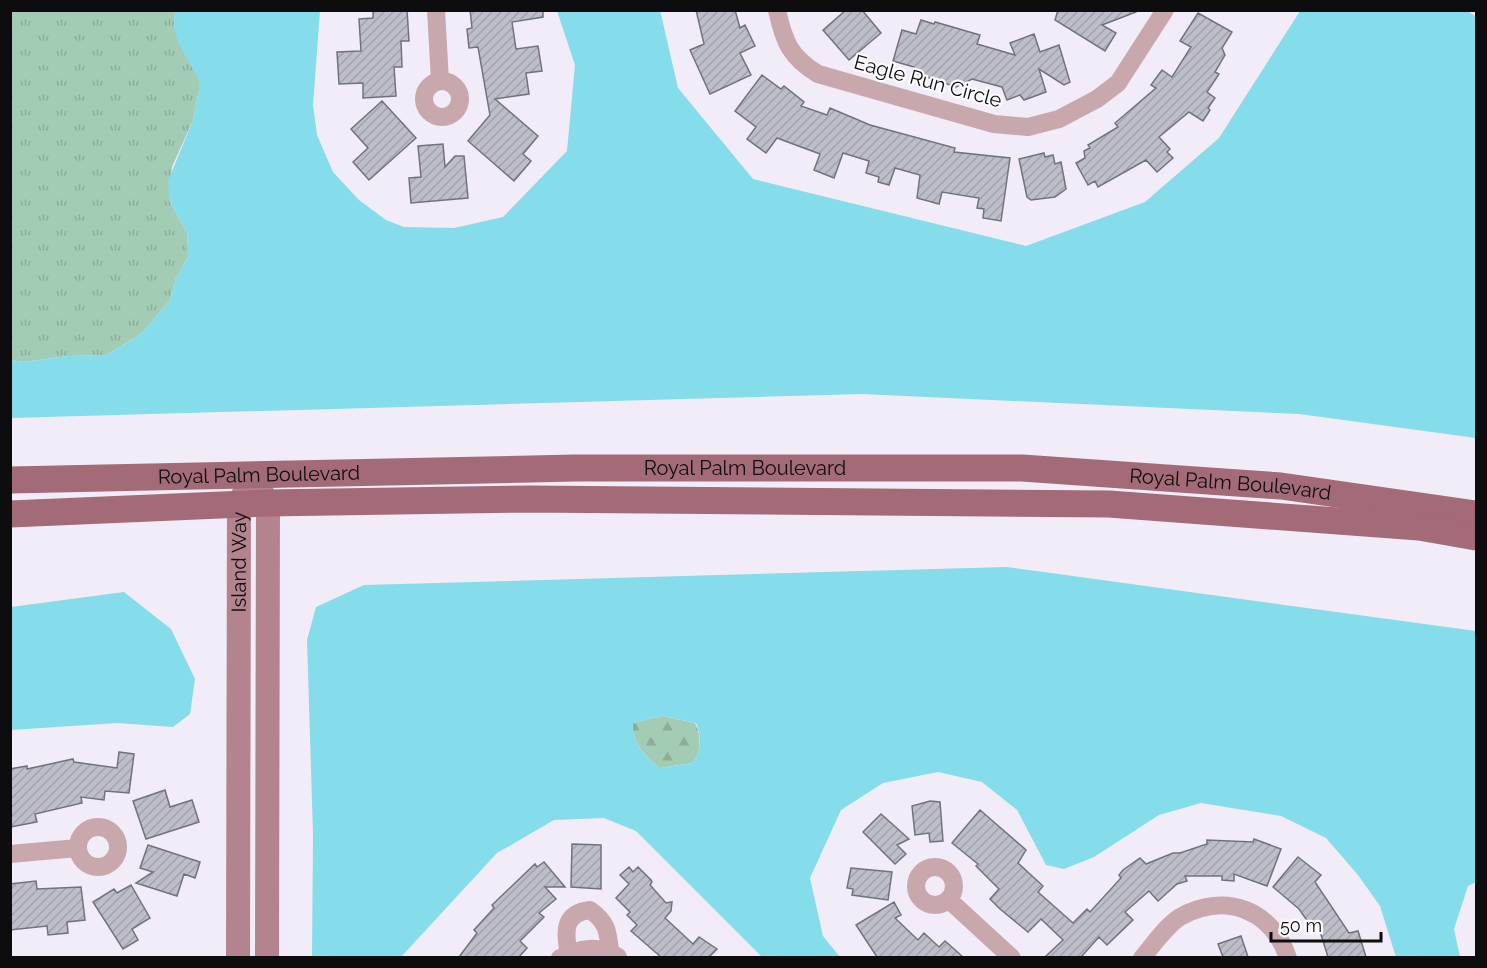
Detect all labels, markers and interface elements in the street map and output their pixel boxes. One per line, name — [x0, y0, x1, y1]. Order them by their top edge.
street label: Eagle Run Circle — [851, 50, 1005, 112]
street label: Royal Palm Boulevard — [644, 456, 846, 480]
street label: Royal Palm Boulevard — [157, 461, 360, 489]
street label: Royal Palm Boulevard — [1129, 463, 1333, 505]
street label: Island Way — [227, 511, 251, 612]
scale bar — [1271, 905, 1380, 943]
text: 50 m — [1280, 915, 1322, 936]

